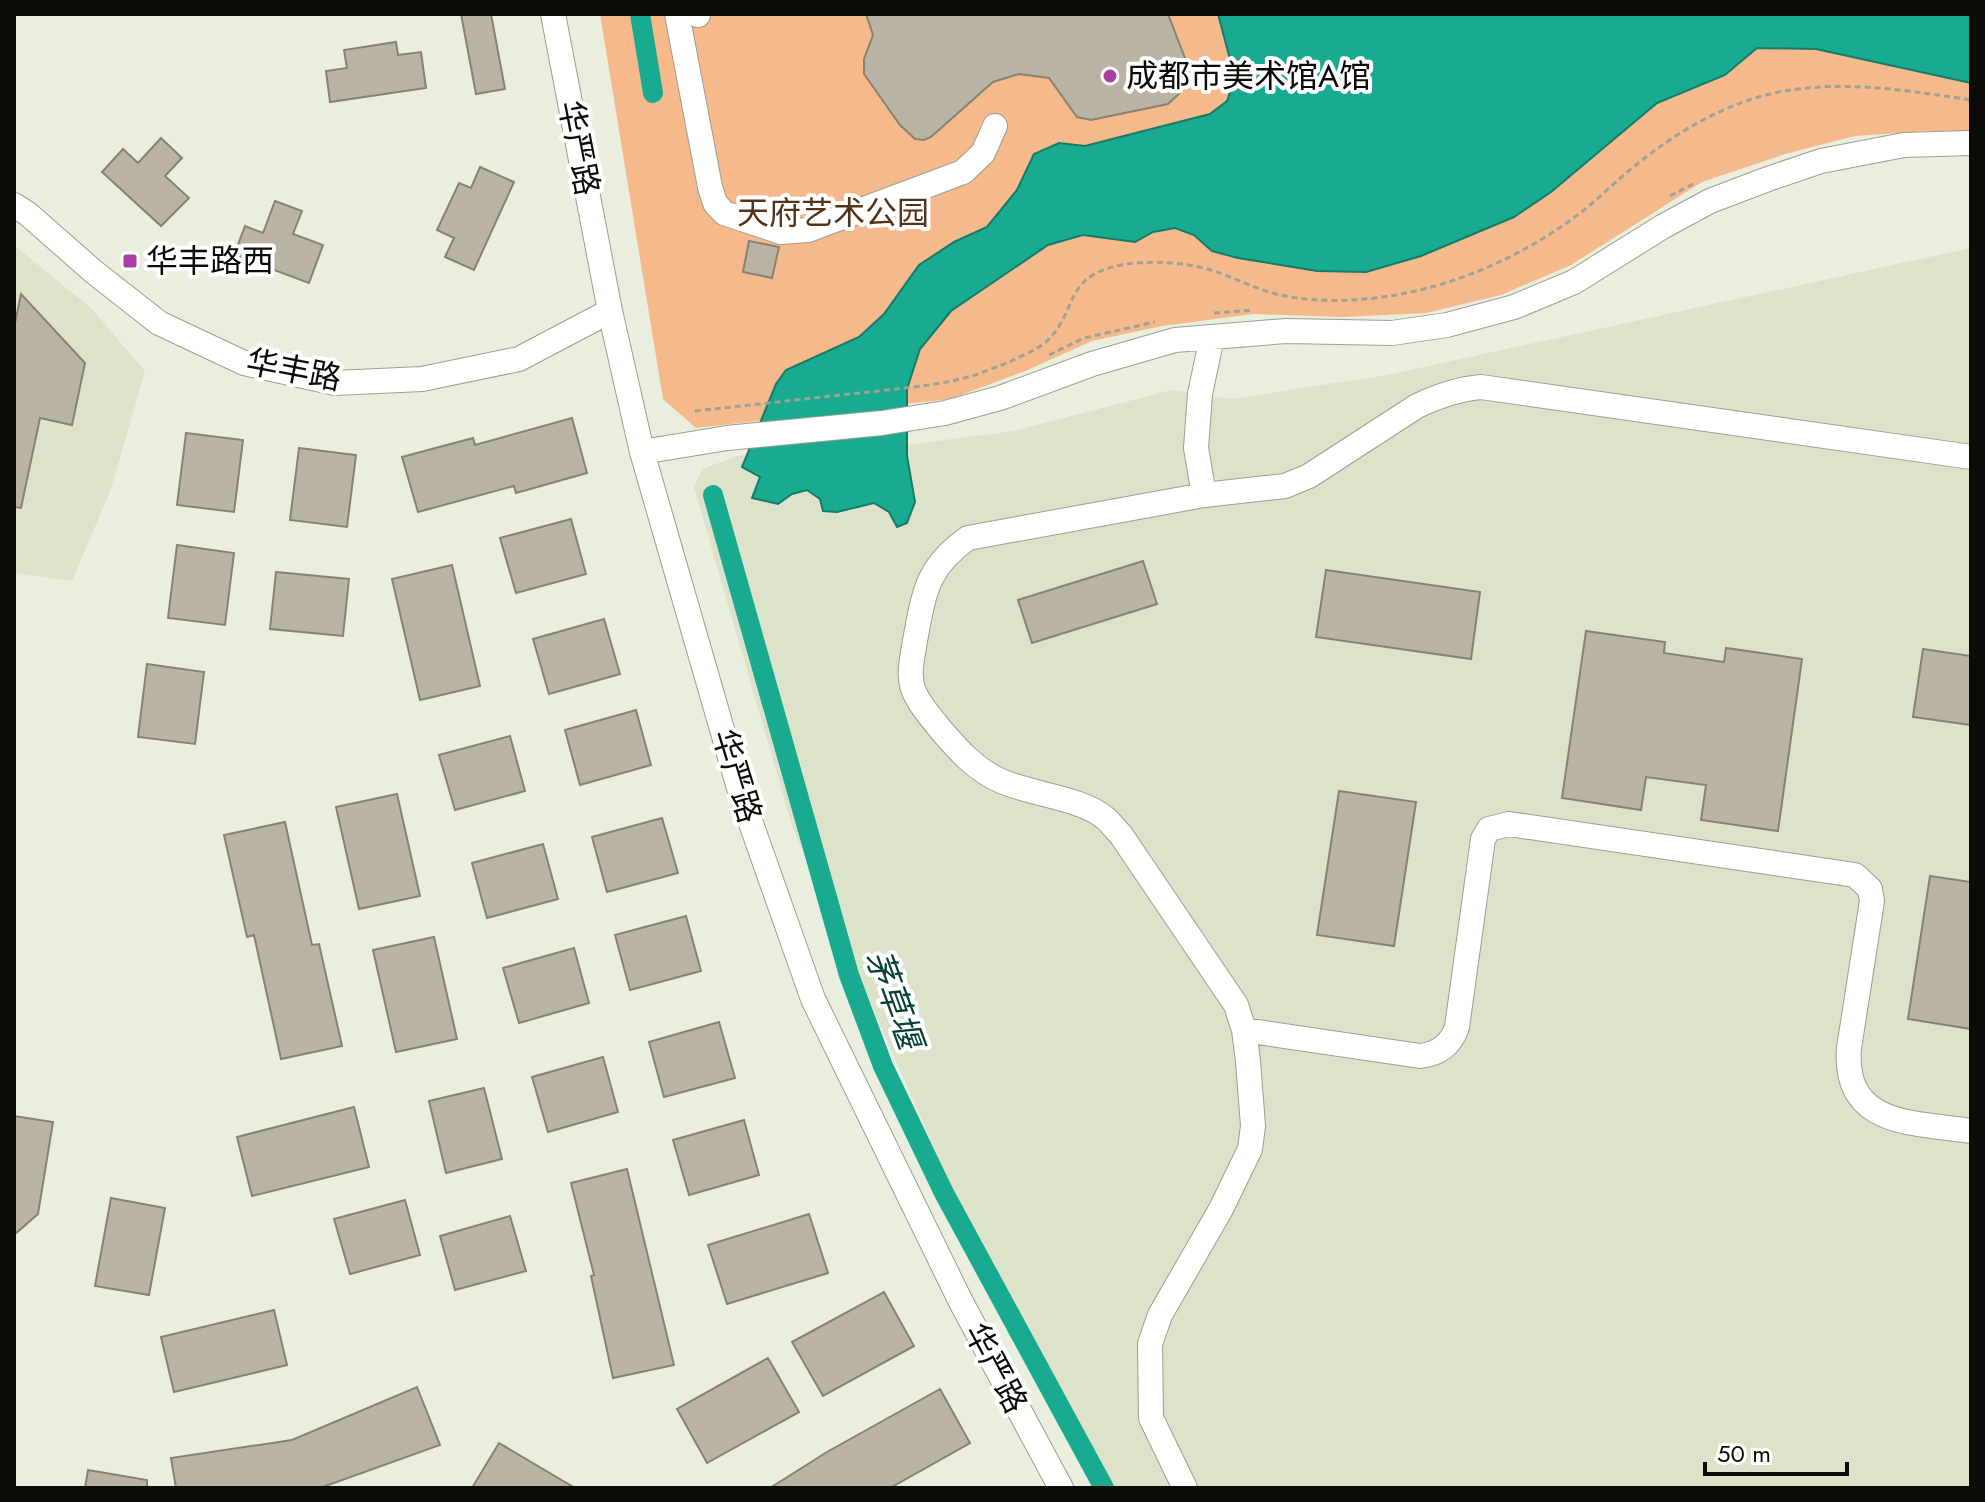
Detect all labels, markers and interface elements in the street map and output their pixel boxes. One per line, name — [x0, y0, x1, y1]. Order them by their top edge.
place label: 成都市美术馆A馆 — [1126, 53, 1371, 99]
marker: 成都市美术馆A馆 — [1101, 67, 1119, 85]
street label: 华严路 — [547, 96, 611, 200]
park label: 天府艺术公园 — [737, 190, 929, 236]
place label: 华丰路西 — [146, 238, 274, 284]
marker: 华丰路西 — [121, 252, 139, 270]
street label: 华丰路 — [242, 338, 346, 402]
street label: 华严路 — [701, 723, 773, 829]
water label: 茅草堰 — [854, 943, 936, 1060]
street label: 华严路 — [953, 1315, 1039, 1421]
scale bar — [1705, 1426, 1847, 1476]
text: 50 m — [1717, 1436, 1771, 1471]

